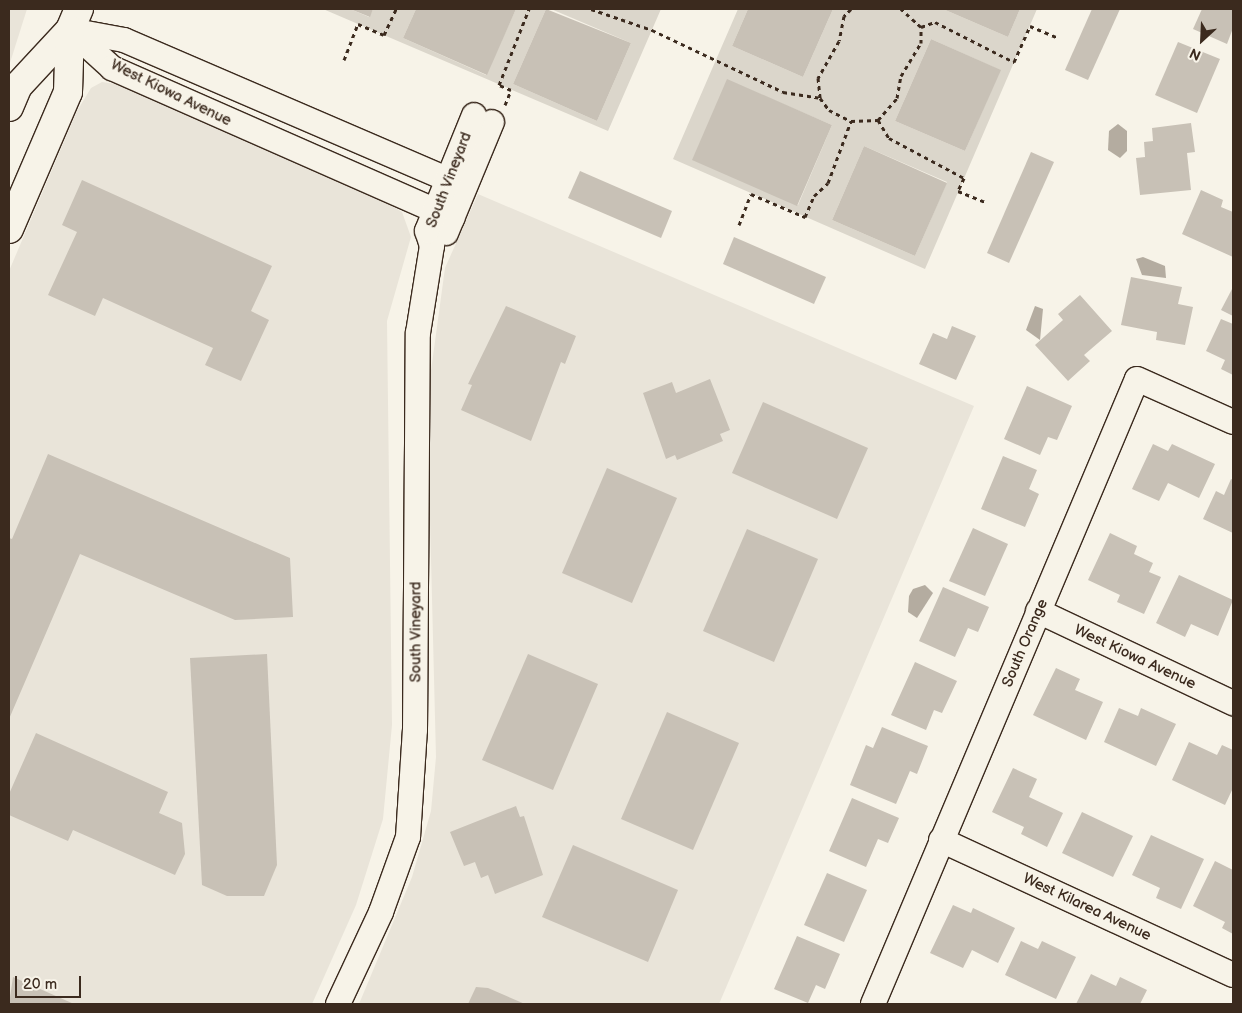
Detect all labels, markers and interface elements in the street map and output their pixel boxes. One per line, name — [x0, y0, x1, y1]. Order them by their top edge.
north arrow — [1177, 15, 1227, 65]
text: N — [1187, 44, 1204, 64]
street label: West Kiowa Avenue — [108, 56, 234, 130]
street label: South Vineyard — [422, 129, 476, 231]
street label: South Vineyard — [407, 581, 425, 683]
street label: South Orange — [998, 596, 1052, 690]
street label: West Kiowa Avenue — [1071, 621, 1199, 693]
street label: West Kilarea Avenue — [1020, 869, 1154, 945]
scale bar — [18, 966, 84, 998]
text: 20 m — [23, 975, 57, 994]

